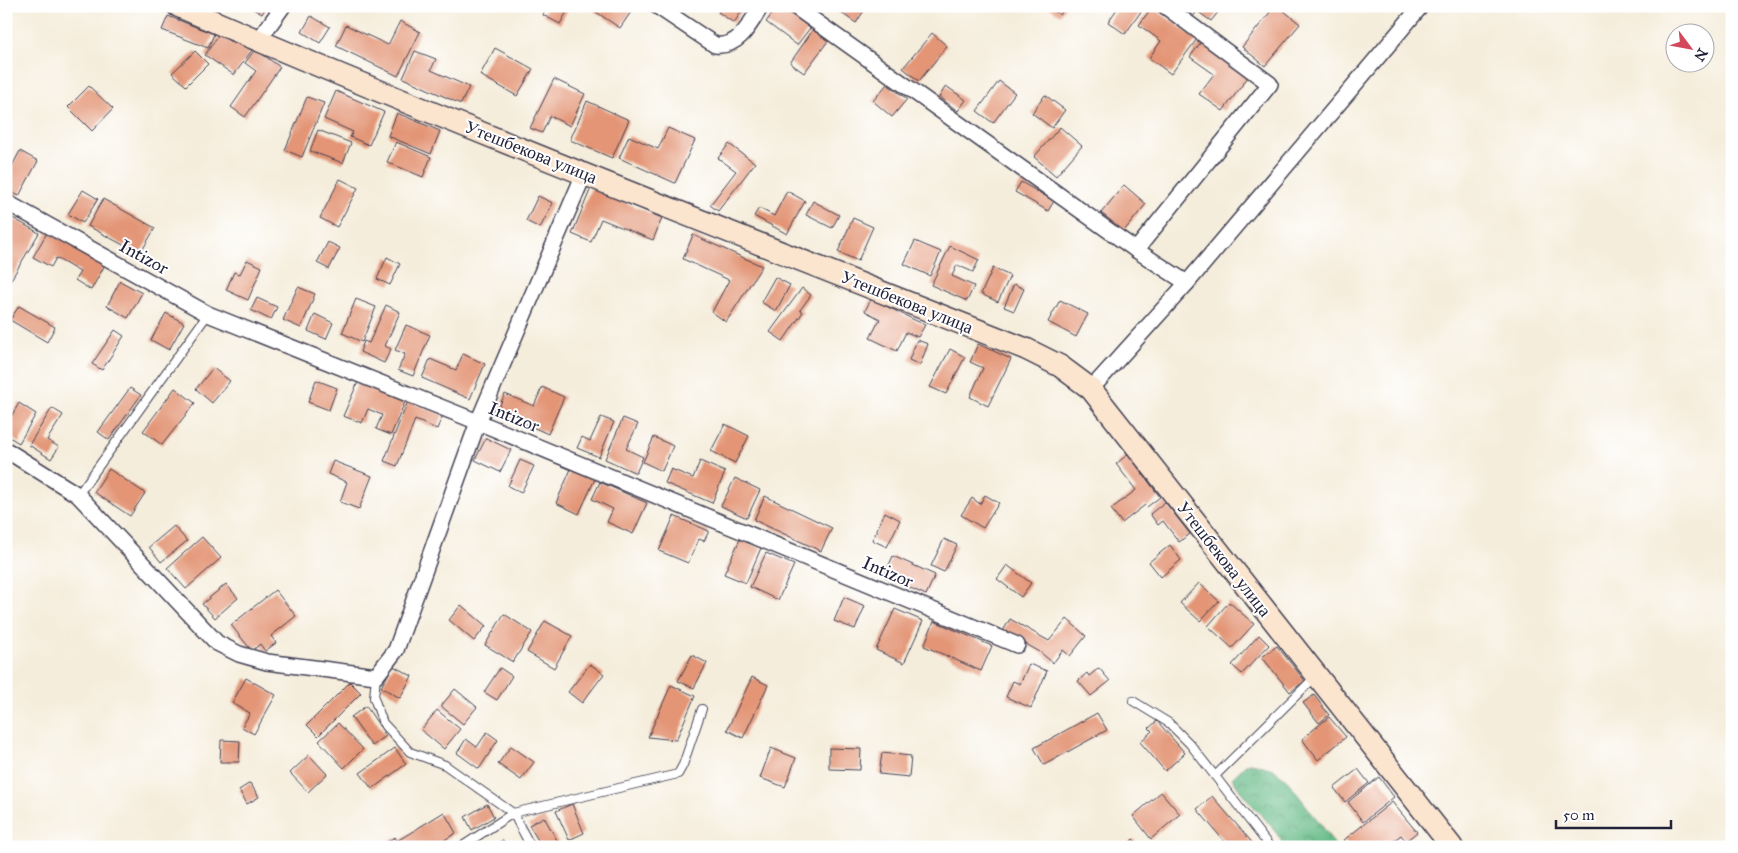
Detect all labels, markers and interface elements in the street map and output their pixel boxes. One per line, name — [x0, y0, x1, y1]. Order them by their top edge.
north arrow — [1666, 22, 1716, 72]
text: N — [1690, 45, 1711, 64]
street label: Утешбекова улица — [462, 115, 600, 189]
street label: Intizor — [116, 235, 173, 280]
street label: Утешбекова улица — [838, 265, 976, 339]
street label: Intizor — [485, 397, 543, 437]
street label: Утешбекова улица — [1172, 497, 1276, 621]
street label: Intizor — [859, 552, 917, 593]
scale bar — [1556, 798, 1670, 830]
text: 50 m — [1563, 806, 1595, 824]

